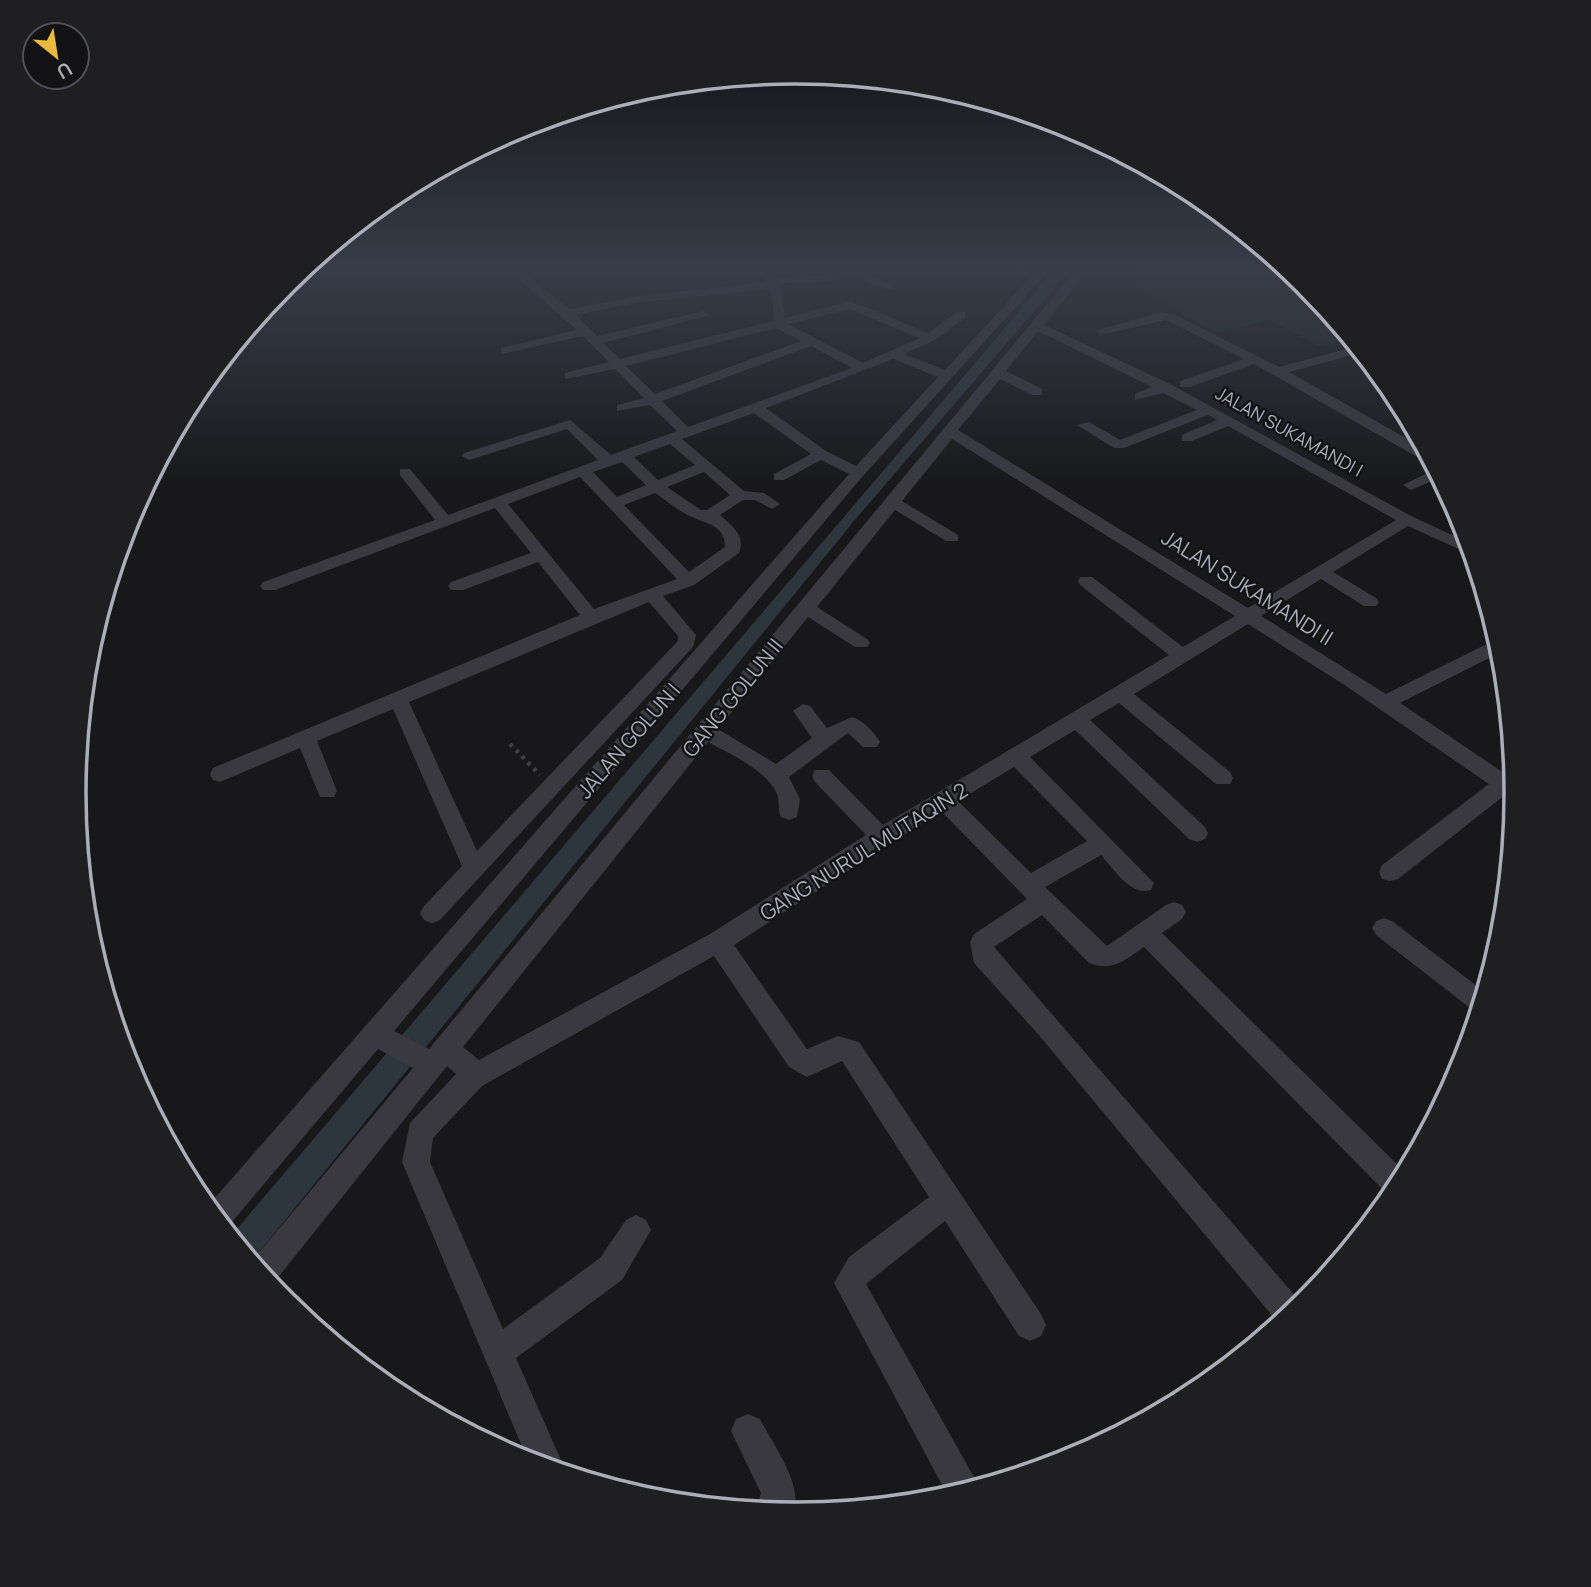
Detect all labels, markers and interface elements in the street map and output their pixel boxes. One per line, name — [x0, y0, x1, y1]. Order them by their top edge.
north arrow — [21, 21, 91, 91]
text: U — [52, 56, 77, 85]
street label: JALAN SUKAMANDI I — [1212, 381, 1367, 482]
street label: JALAN SUKAMANDI II — [1157, 523, 1338, 651]
street label: GANG GOLUN II — [676, 632, 789, 762]
street label: JALAN GOLUN I — [570, 677, 686, 804]
street label: GANG NURUL MUTAQIN 2 — [754, 776, 973, 927]

